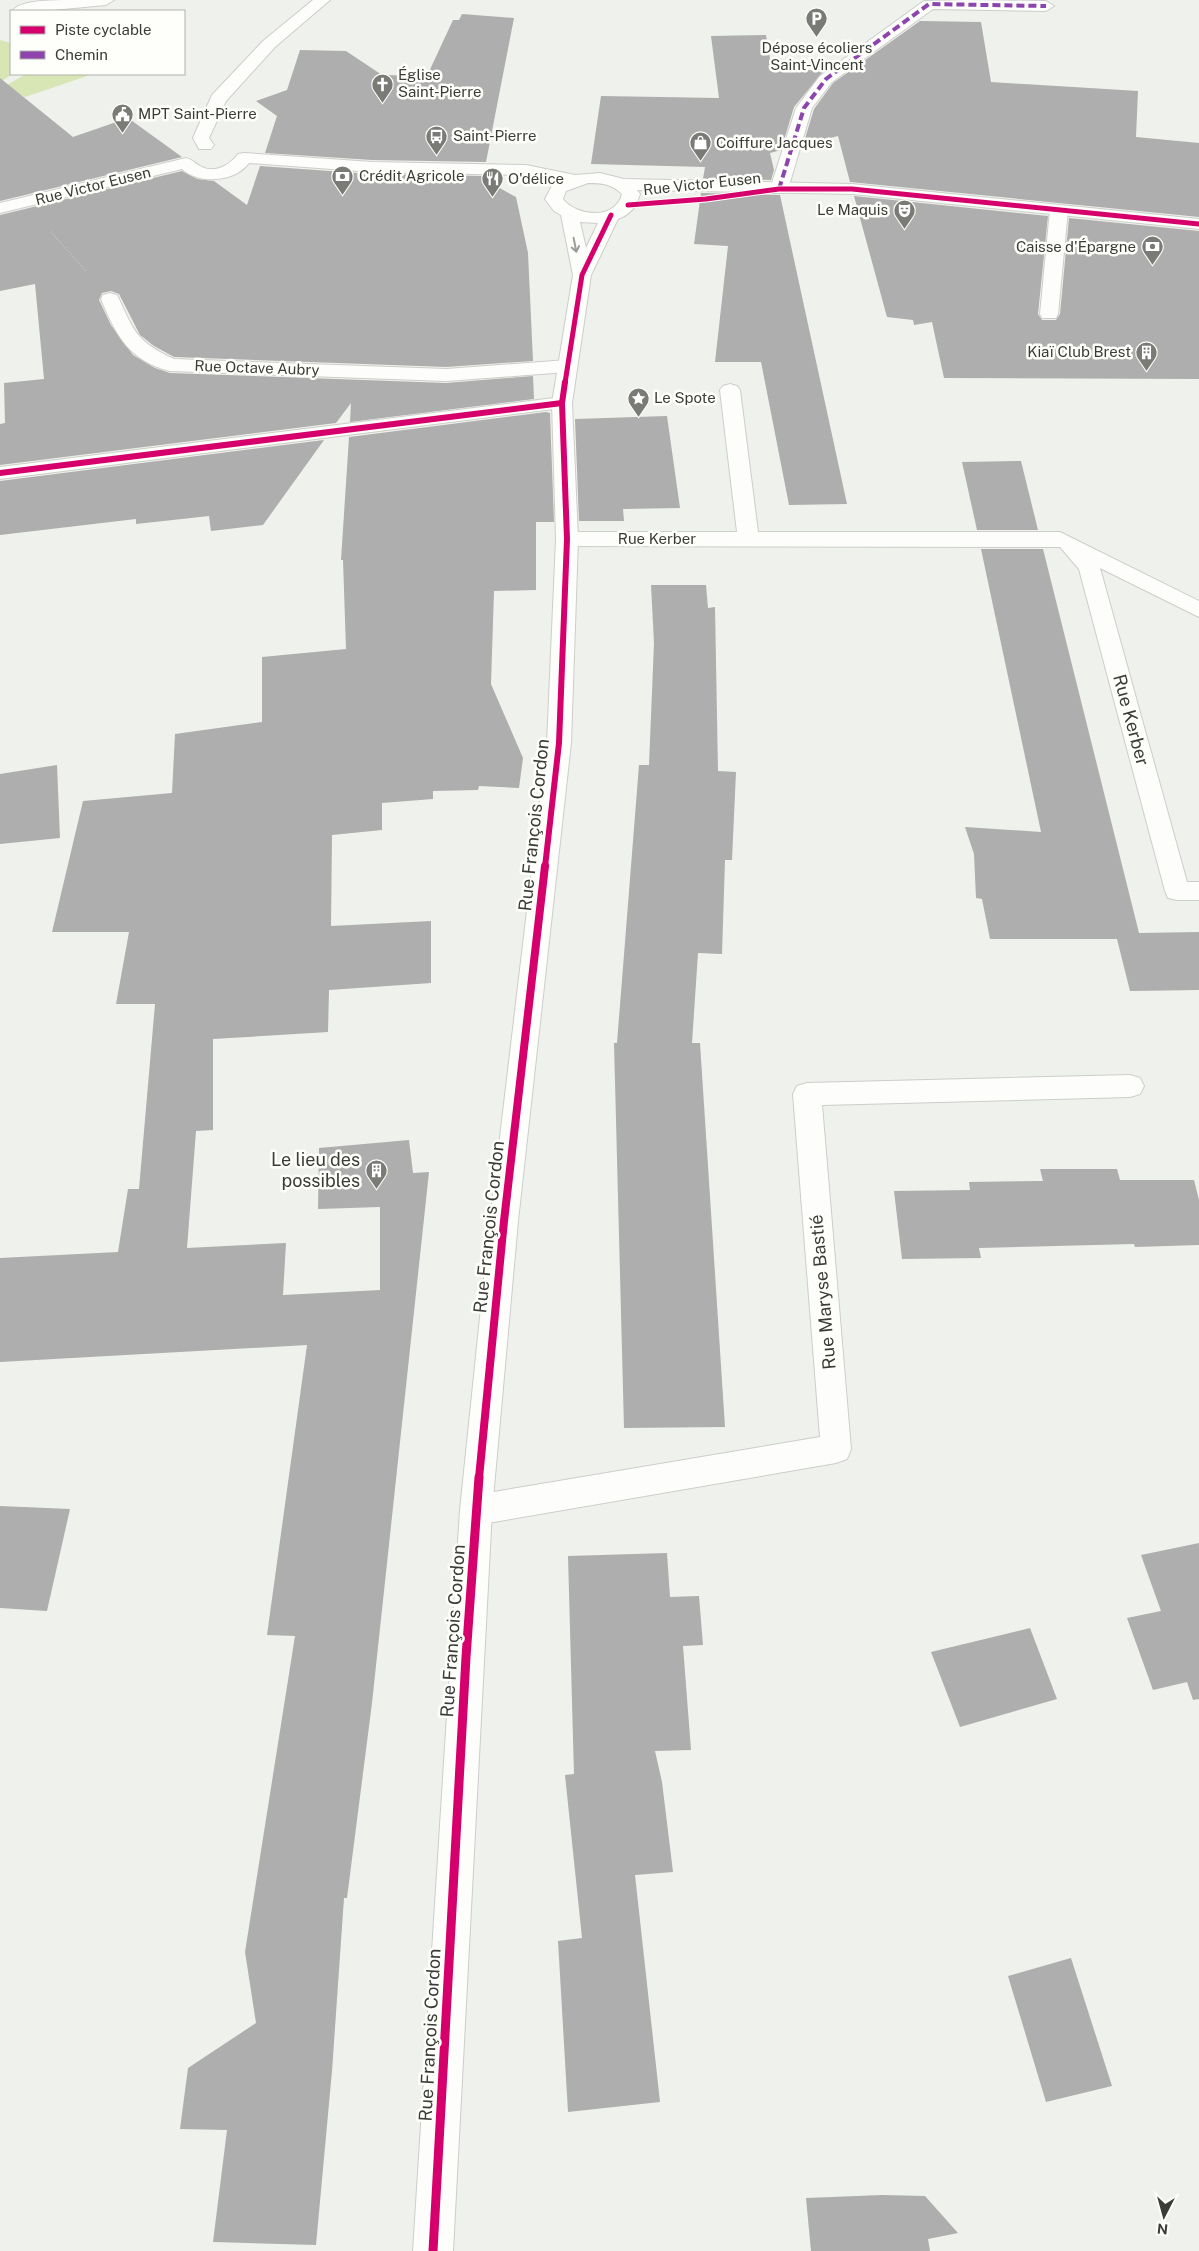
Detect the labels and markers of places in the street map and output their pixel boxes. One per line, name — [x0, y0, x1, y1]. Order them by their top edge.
parking icon: Dépose écoliers Saint-Vincent — [805, 7, 829, 38]
place label: Dépose écoliers Saint-Vincent — [762, 39, 872, 73]
place label: Église Saint-Pierre — [398, 66, 481, 100]
church icon: Église Saint-Pierre — [370, 72, 394, 103]
public building icon: MPT Saint-Pierre — [110, 102, 134, 133]
place label: MPT Saint-Pierre — [138, 105, 257, 122]
bus stop icon: Saint-Pierre — [425, 124, 449, 155]
place label: Saint-Pierre — [453, 127, 536, 144]
shop icon: Coiffure Jacques — [688, 131, 712, 162]
place label: Coiffure Jacques — [716, 134, 833, 151]
bank icon: Crédit Agricole — [331, 164, 355, 195]
place label: Crédit Agricole — [359, 167, 464, 184]
restaurant icon: O'délice — [480, 167, 504, 198]
place label: O'délice — [508, 170, 564, 187]
theatre icon: Le Maquis — [892, 198, 916, 229]
place label: Le Maquis — [817, 201, 888, 218]
bank icon: Caisse d'Épargne — [1140, 235, 1164, 266]
place label: Caisse d'Épargne — [1016, 238, 1136, 255]
building icon: Kiaï Club Brest — [1135, 340, 1159, 371]
place label: Kiaï Club Brest — [1027, 343, 1131, 360]
place icon: Le Spote — [626, 386, 650, 417]
place label: Le Spote — [654, 389, 716, 406]
place label: Le lieu des possibles — [271, 1149, 360, 1191]
building icon: Le lieu des possibles — [364, 1158, 388, 1189]

